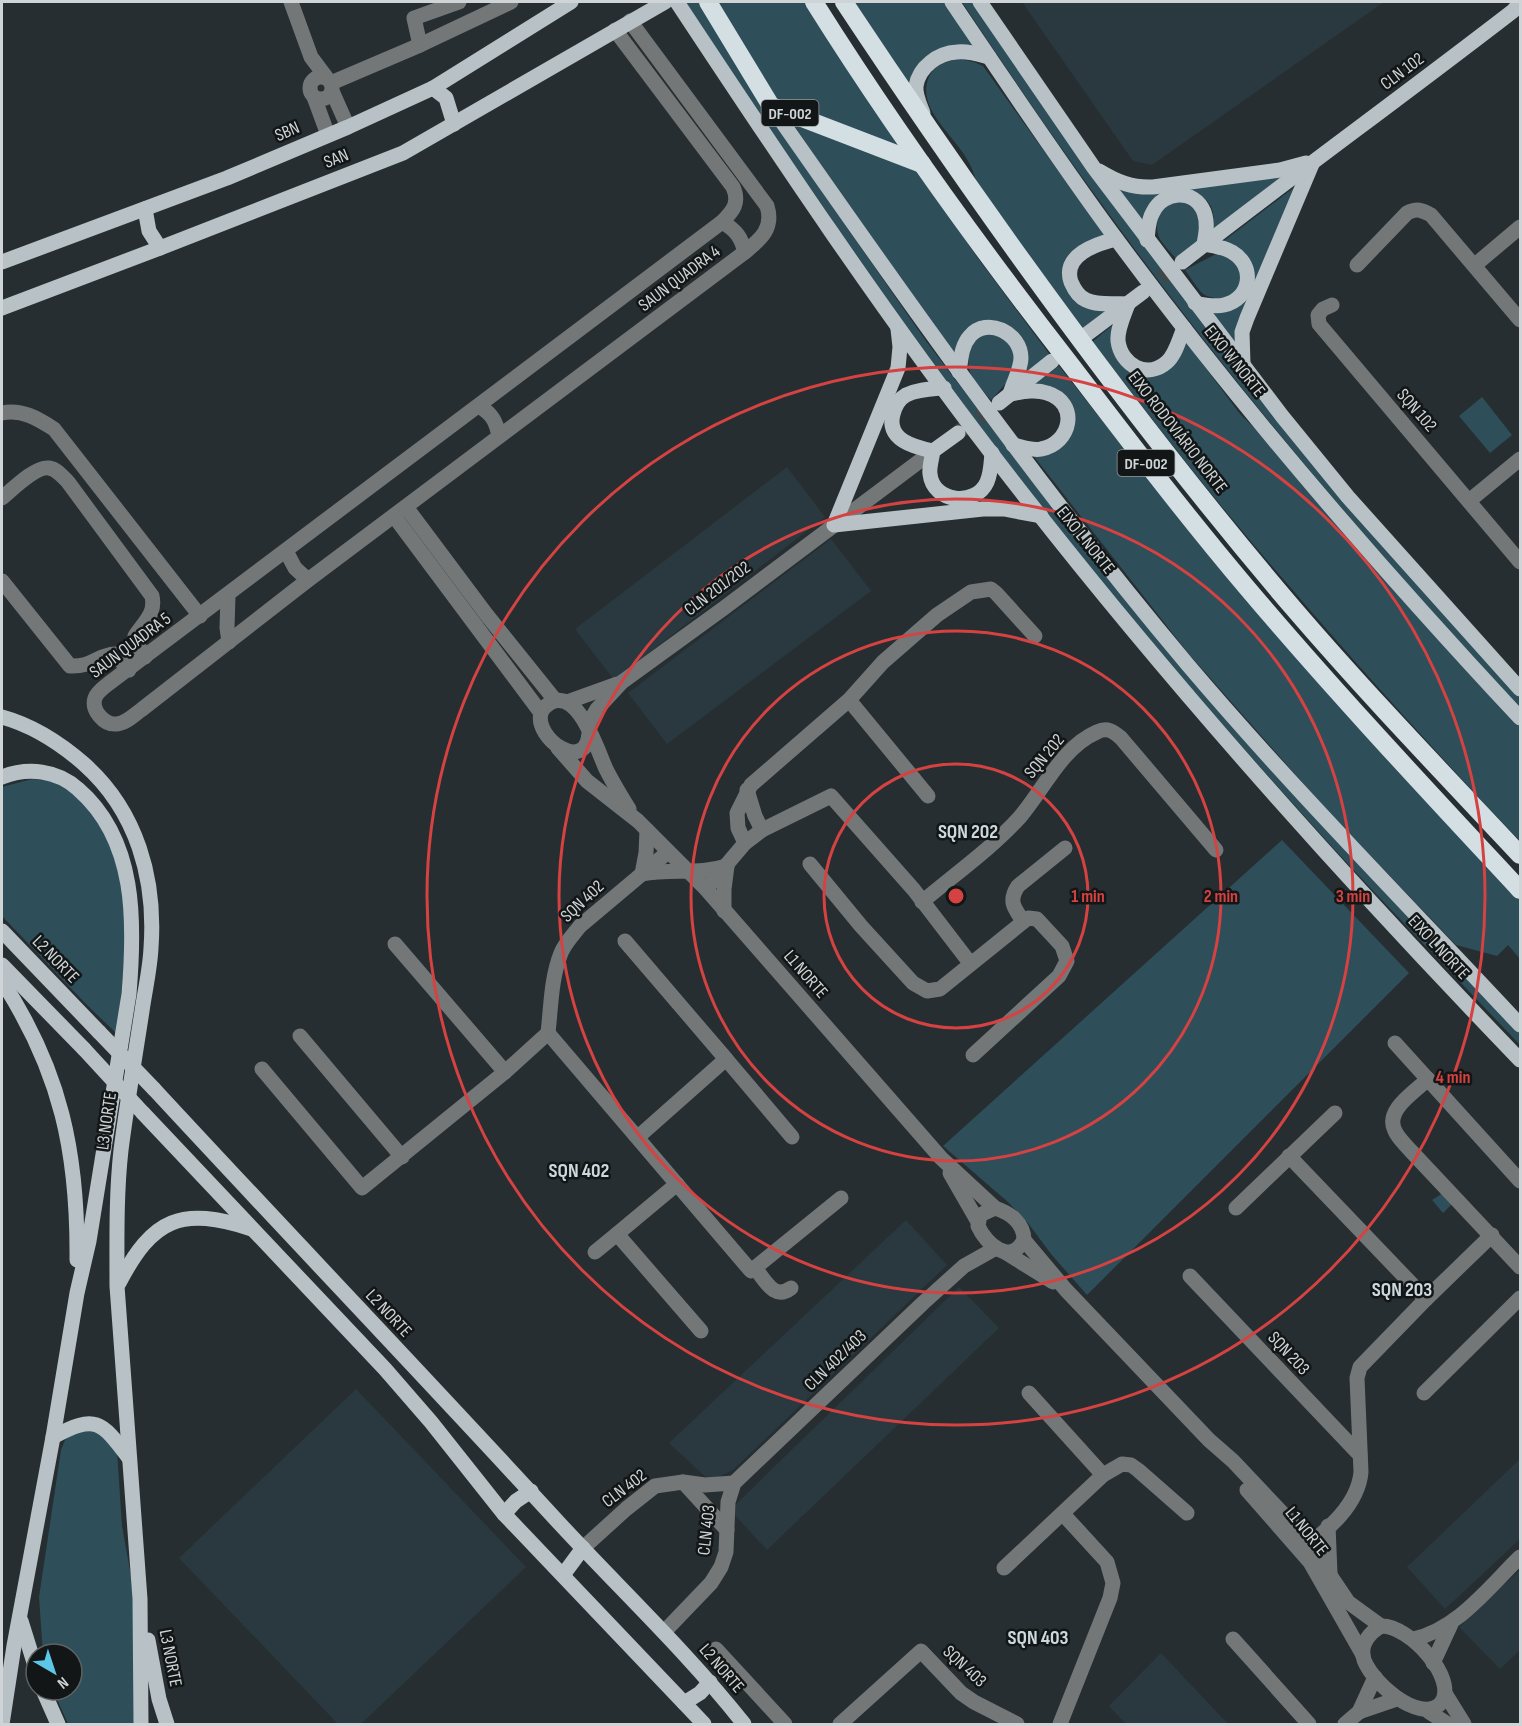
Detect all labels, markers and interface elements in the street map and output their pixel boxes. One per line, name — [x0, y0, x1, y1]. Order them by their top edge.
street label: CLN 102 — [1376, 48, 1428, 95]
road number: DF-002 — [762, 100, 818, 126]
street label: SBN — [272, 117, 303, 146]
street label: SAN — [321, 144, 352, 173]
street label: SAUN QUADRA 4 — [634, 241, 725, 316]
street label: EIXO W NORTE — [1200, 321, 1270, 401]
street label: EIXO RODOVIÁRIO NORTE — [1124, 367, 1232, 497]
street label: SQN 102 — [1392, 384, 1441, 436]
road number: DF-002 — [1118, 450, 1174, 476]
street label: EIXO L NORTE — [1052, 502, 1119, 578]
street label: CLN 201/202 — [680, 557, 755, 620]
street label: SAUN QUADRA 5 — [85, 608, 175, 683]
street label: SQN 202 — [1020, 730, 1069, 783]
district label: SQN 202 — [938, 820, 998, 844]
street label: SQN 402 — [556, 876, 608, 927]
centre of rings — [946, 886, 966, 906]
text: 1 min — [1071, 886, 1105, 907]
text: 2 min — [1204, 886, 1238, 907]
text: 3 min — [1336, 886, 1370, 907]
street label: EIXO L NORTE — [1403, 911, 1474, 984]
street label: L2 NORTE — [28, 931, 83, 987]
street label: L1 NORTE — [779, 946, 832, 1003]
text: 4 min — [1436, 1067, 1470, 1088]
street label: L3 NORTE — [92, 1091, 121, 1151]
district label: SQN 402 — [549, 1159, 609, 1183]
district label: SQN 203 — [1372, 1278, 1432, 1302]
street label: L2 NORTE — [361, 1285, 416, 1342]
street label: CLN 402/403 — [800, 1326, 871, 1395]
street label: SQN 203 — [1263, 1327, 1314, 1379]
street label: CLN 402 — [598, 1465, 651, 1512]
street label: L1 NORTE — [1281, 1503, 1333, 1560]
street label: CLN 403 — [693, 1504, 720, 1556]
district label: SQN 403 — [1008, 1626, 1069, 1650]
street label: L3 NORTE — [155, 1628, 186, 1688]
street label: L2 NORTE — [695, 1640, 749, 1697]
street label: SQN 403 — [939, 1641, 991, 1692]
north arrow — [24, 1642, 84, 1702]
text: N — [53, 1672, 72, 1693]

